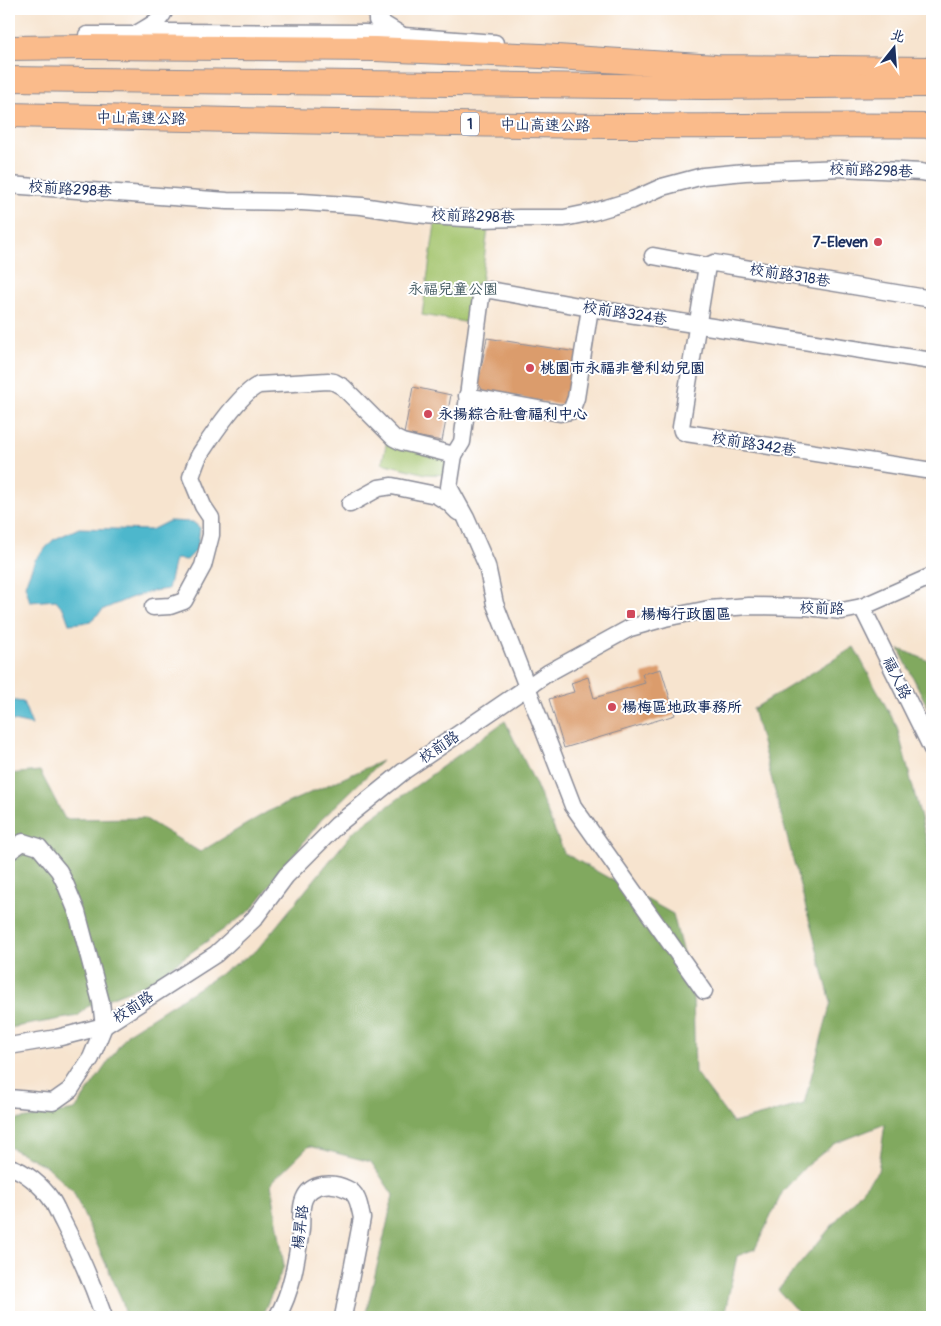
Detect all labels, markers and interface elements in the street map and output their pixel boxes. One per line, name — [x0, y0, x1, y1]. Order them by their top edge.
north arrow — [868, 22, 918, 72]
text: 北 — [888, 26, 907, 46]
street label: 中山高速公路 — [96, 108, 186, 129]
road number: 1 — [461, 112, 479, 136]
street label: 中山高速公路 — [500, 115, 590, 136]
street label: 校前路298巷 — [829, 160, 913, 181]
street label: 校前路298巷 — [28, 177, 112, 202]
street label: 校前路298巷 — [431, 206, 515, 227]
place label: 7-Eleven — [813, 233, 868, 252]
marker: 7-Eleven — [872, 236, 884, 248]
street label: 校前路318巷 — [748, 260, 832, 291]
park label: 永福兒童公園 — [408, 280, 498, 299]
street label: 校前路324巷 — [581, 297, 669, 330]
place label: 桃園市永福非營利幼兒園 — [540, 359, 705, 378]
marker: 桃園市永福非營利幼兒園 — [524, 362, 536, 374]
place label: 永揚綜合社會福利中心 — [438, 405, 588, 424]
marker: 永揚綜合社會福利中心 — [422, 408, 434, 420]
street label: 校前路342巷 — [710, 428, 798, 461]
street label: 校前路 — [799, 598, 845, 619]
place label: 楊梅行政園區 — [641, 605, 731, 624]
marker: 楊梅行政園區 — [625, 608, 637, 620]
street label: 福人路 — [878, 654, 915, 703]
place label: 楊梅區地政事務所 — [622, 698, 742, 717]
marker: 楊梅區地政事務所 — [606, 701, 618, 713]
street label: 校前路 — [415, 727, 463, 768]
street label: 校前路 — [109, 987, 157, 1028]
street label: 楊昇路 — [288, 1204, 313, 1251]

